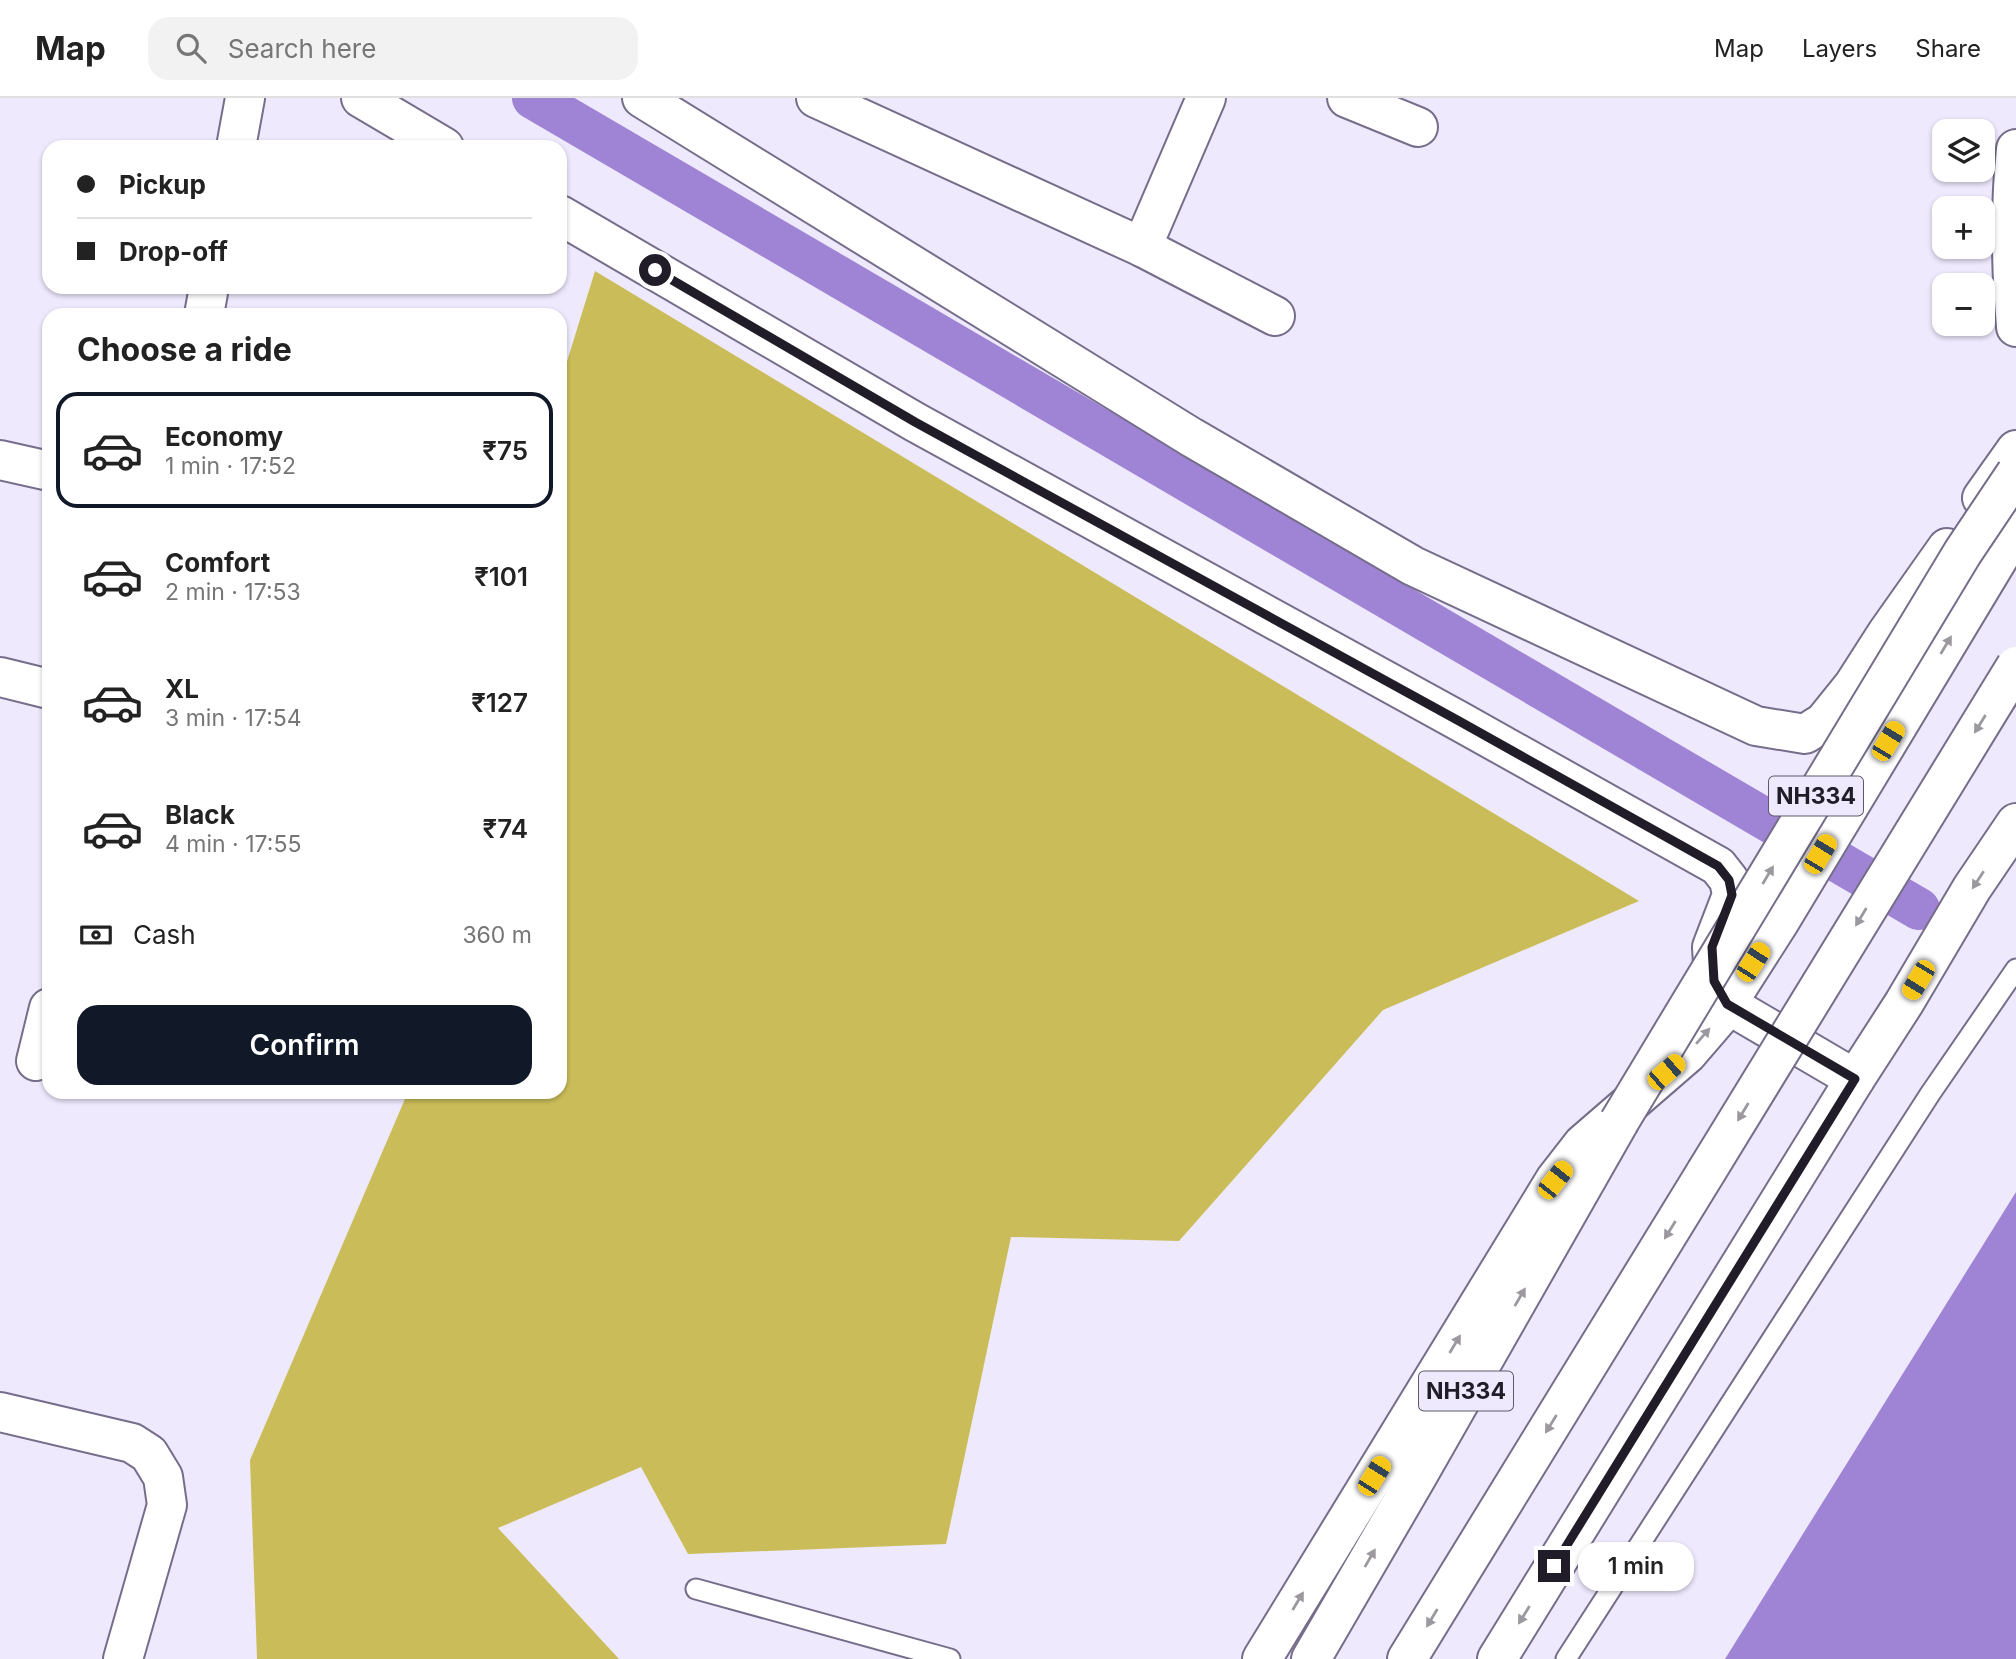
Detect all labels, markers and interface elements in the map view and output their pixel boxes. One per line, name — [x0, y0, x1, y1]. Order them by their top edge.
search box — [148, 17, 638, 80]
text: Map — [35, 28, 106, 68]
icon: search — [172, 29, 210, 67]
text: Search here — [228, 33, 376, 64]
text: Map — [1714, 34, 1764, 63]
text: Layers — [1802, 34, 1877, 63]
text: Share — [1915, 34, 1981, 63]
map controls — [1932, 119, 1995, 336]
button: layers — [1932, 119, 1995, 182]
text: Pickup — [119, 169, 206, 200]
button: + — [1932, 196, 1995, 259]
text: Drop-off — [119, 236, 228, 267]
route start — [639, 254, 671, 286]
button: − — [1932, 273, 1995, 336]
text: Choose a ride — [77, 330, 292, 369]
icon: car — [81, 419, 144, 482]
text: Economy — [165, 421, 283, 452]
text: ₹75 — [482, 435, 528, 466]
text: 1 min · 17:52 — [165, 452, 296, 480]
icon: car — [81, 545, 144, 608]
text: Comfort — [165, 547, 270, 578]
text: ₹101 — [474, 561, 528, 592]
text: 2 min · 17:53 — [165, 578, 301, 606]
one-way arrow — [1940, 636, 1952, 655]
icon: car — [81, 671, 144, 734]
text: XL — [165, 673, 199, 704]
text: ₹127 — [471, 687, 528, 718]
text: 3 min · 17:54 — [165, 704, 302, 732]
one-way arrow — [1974, 714, 1986, 733]
car — [1869, 718, 1908, 764]
road number: NH334 — [1769, 776, 1863, 816]
icon: car — [81, 797, 144, 860]
text: Black — [165, 799, 235, 830]
text: ₹74 — [483, 813, 528, 844]
text: 4 min · 17:55 — [165, 830, 301, 858]
car — [1801, 831, 1840, 877]
one-way arrow — [1762, 865, 1775, 884]
one-way arrow — [1972, 870, 1985, 889]
one-way arrow — [1855, 908, 1867, 927]
icon: cash — [77, 916, 115, 954]
text: Cash — [133, 919, 196, 950]
text: 360 m — [462, 921, 532, 949]
car — [1733, 939, 1774, 985]
car — [1899, 957, 1938, 1003]
button: Confirm — [77, 1005, 532, 1085]
one-way arrow — [1695, 1027, 1711, 1045]
car — [1644, 1050, 1689, 1094]
one-way arrow — [1736, 1102, 1749, 1121]
car — [1534, 1157, 1577, 1203]
one-way arrow — [1664, 1220, 1677, 1239]
one-way arrow — [1514, 1287, 1526, 1306]
one-way arrow — [1448, 1334, 1461, 1354]
road number: NH334 — [1419, 1372, 1513, 1410]
one-way arrow — [1545, 1414, 1558, 1433]
car — [1354, 1453, 1395, 1499]
callout: 1 min — [1578, 1542, 1694, 1590]
one-way arrow — [1364, 1548, 1376, 1567]
route end — [1538, 1550, 1570, 1582]
text: 1 min — [1608, 1552, 1664, 1580]
one-way arrow — [1292, 1591, 1304, 1610]
one-way arrow — [1518, 1605, 1531, 1625]
one-way arrow — [1426, 1608, 1439, 1627]

